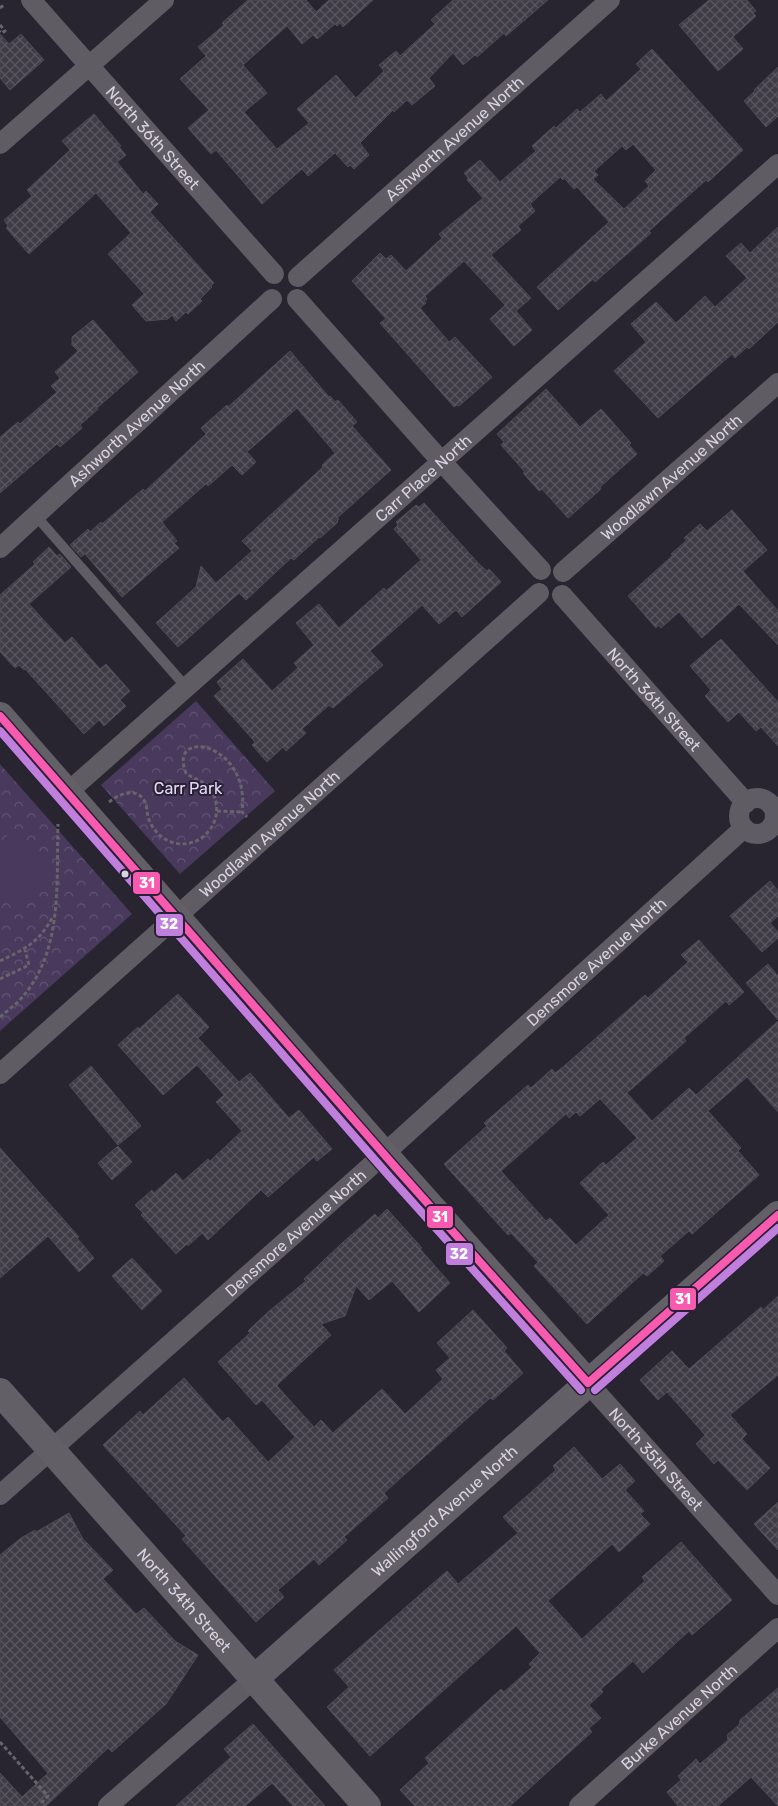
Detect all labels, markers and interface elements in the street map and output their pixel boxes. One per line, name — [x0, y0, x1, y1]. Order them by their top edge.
street label: Ashworth Avenue North — [381, 72, 527, 205]
street label: North 36th Street — [102, 82, 204, 193]
street label: Ashworth Avenue North — [64, 356, 209, 490]
street label: Woodlawn Avenue North — [597, 410, 746, 544]
street label: Carr Place North — [371, 430, 475, 526]
street label: North 36th Street — [603, 643, 705, 755]
street label: Woodlawn Avenue North — [195, 766, 343, 901]
park label: Carr Park — [154, 779, 223, 798]
unlabelled marker — [120, 869, 130, 879]
line badge: 31 — [132, 871, 161, 895]
text: 31 — [139, 875, 155, 892]
street label: Densmore Avenue North — [522, 894, 670, 1030]
line badge: 32 — [155, 913, 184, 937]
text: 32 — [160, 916, 178, 933]
street label: Densmore Avenue North — [221, 1165, 370, 1300]
line badge: 31 — [426, 1205, 454, 1229]
text: 31 — [432, 1209, 448, 1226]
line badge: 32 — [445, 1242, 474, 1266]
text: 32 — [450, 1246, 468, 1263]
line badge: 31 — [669, 1287, 697, 1311]
text: 31 — [675, 1291, 691, 1308]
street label: North 35th Street — [605, 1404, 707, 1514]
street label: Wallingford Avenue North — [367, 1441, 521, 1580]
street label: North 34th Street — [133, 1544, 235, 1656]
street label: Burke Avenue North — [617, 1660, 741, 1773]

